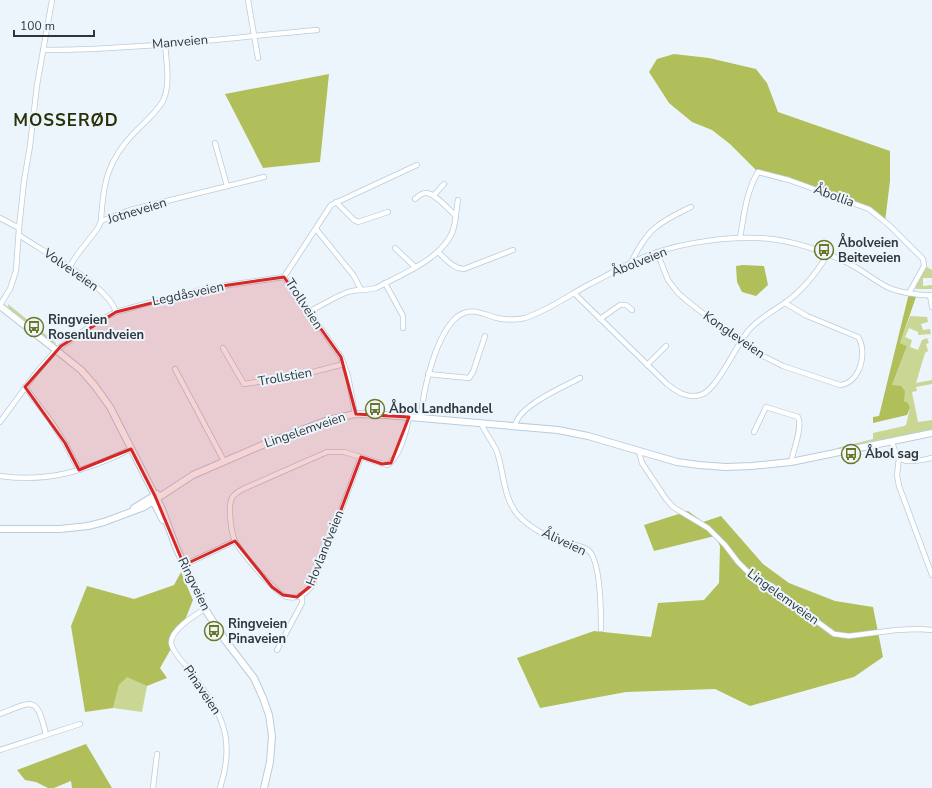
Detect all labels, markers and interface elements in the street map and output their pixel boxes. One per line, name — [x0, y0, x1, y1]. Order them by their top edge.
scale bar — [14, 12, 94, 38]
text: 100 m — [20, 18, 55, 34]
street label: Manveien — [151, 31, 209, 53]
district label: MOSSERØD — [13, 109, 119, 132]
street label: Åbollia — [811, 179, 857, 212]
street label: Jotneveien — [104, 193, 169, 229]
place label: Åbolveien Beiteveien — [838, 233, 901, 267]
bus stop icon: Åbolveien Beiteveien — [813, 239, 835, 261]
street label: Åbolveien — [608, 242, 670, 281]
street label: Volveveien — [39, 244, 102, 296]
street label: Trollveien — [281, 275, 327, 333]
street label: Legdåsveien — [150, 278, 226, 310]
street label: Kongleveien — [699, 307, 769, 363]
place label: Ringveien Rosenlundveien — [48, 311, 144, 344]
bus stop icon: Ringveien Rosenlundveien — [23, 316, 45, 338]
street label: Trollstien — [257, 363, 313, 391]
bus stop icon: Åbol Landhandel — [364, 398, 386, 420]
place label: Åbol Landhandel — [389, 399, 494, 418]
street label: Lingelemveien — [262, 408, 348, 452]
bus stop icon: Åbol sag — [840, 443, 862, 465]
place label: Åbol sag — [865, 444, 919, 463]
street label: Hovlandveien — [302, 507, 348, 589]
street label: Åliveien — [539, 523, 590, 560]
street label: Ringveien — [173, 554, 215, 614]
street label: Lingelemveien — [743, 565, 823, 629]
place label: Ringveien Pinaveien — [228, 615, 287, 648]
bus stop icon: Ringveien Pinaveien — [203, 620, 225, 642]
street label: Pinaveien — [179, 662, 225, 718]

